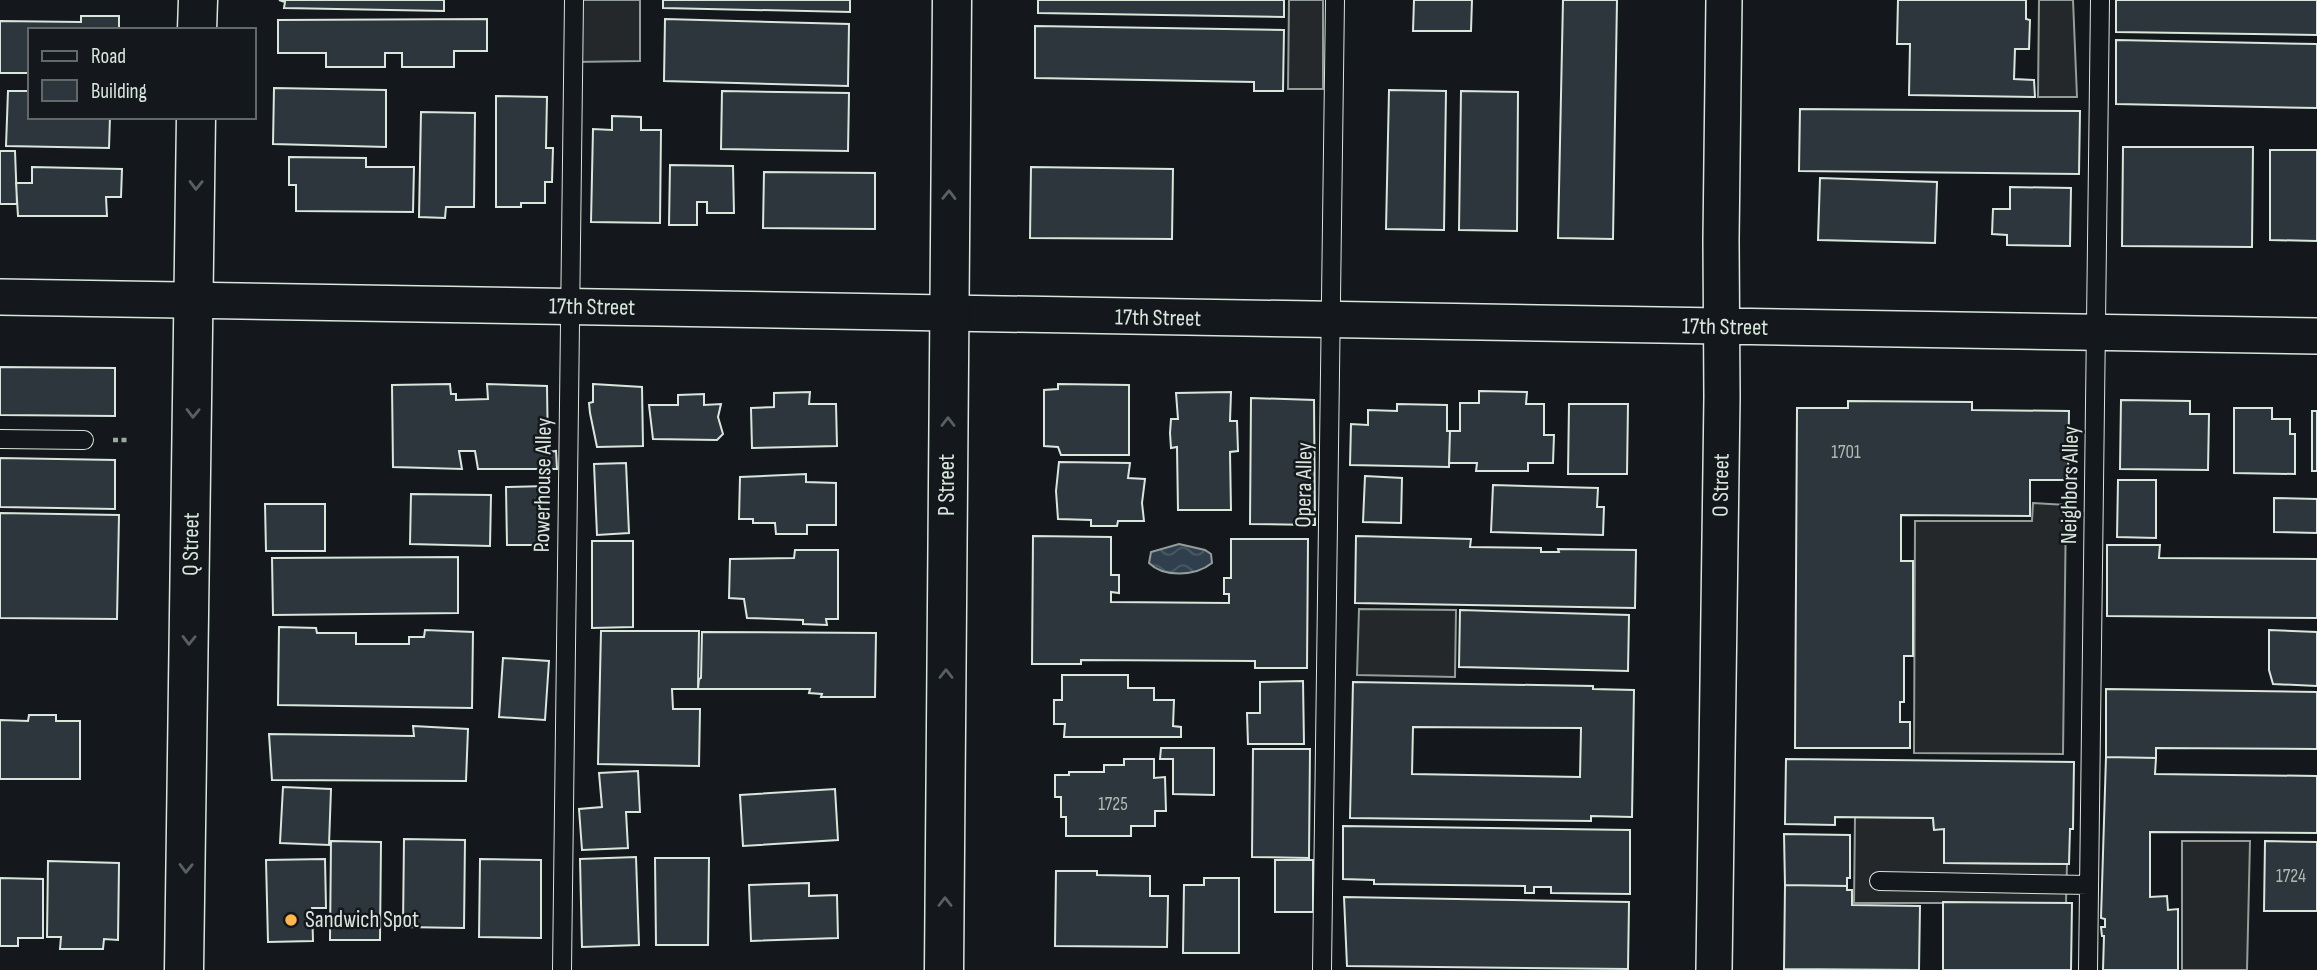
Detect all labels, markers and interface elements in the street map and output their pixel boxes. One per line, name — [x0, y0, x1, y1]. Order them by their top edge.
legend — [28, 28, 256, 119]
text: Road — [91, 44, 126, 69]
text: Building — [91, 79, 147, 104]
one-way arrow — [188, 180, 203, 191]
one-way arrow — [941, 189, 957, 200]
street label: 17th Street — [549, 292, 635, 322]
street label: 17th Street — [1115, 303, 1201, 333]
street label: 17th Street — [1682, 312, 1768, 342]
one-way arrow — [185, 408, 201, 419]
street label: Powerhouse Alley — [528, 417, 558, 553]
one-way arrow — [940, 417, 956, 427]
street label: Neighbors Alley — [2055, 426, 2085, 544]
house number: 1701 — [1831, 441, 1861, 464]
street label: Opera Alley — [1289, 442, 1319, 528]
street label: O Street — [1706, 453, 1736, 517]
street label: P Street — [933, 454, 961, 516]
street label: Q Street — [176, 512, 206, 576]
one-way arrow — [182, 635, 197, 646]
one-way arrow — [938, 669, 954, 679]
house number: 1725 — [1098, 793, 1128, 816]
one-way arrow — [178, 863, 194, 874]
house number: 1724 — [2276, 865, 2306, 888]
one-way arrow — [937, 896, 953, 907]
place label: Sandwich Spot — [305, 906, 419, 934]
marker: Sandwich Spot — [283, 912, 299, 928]

